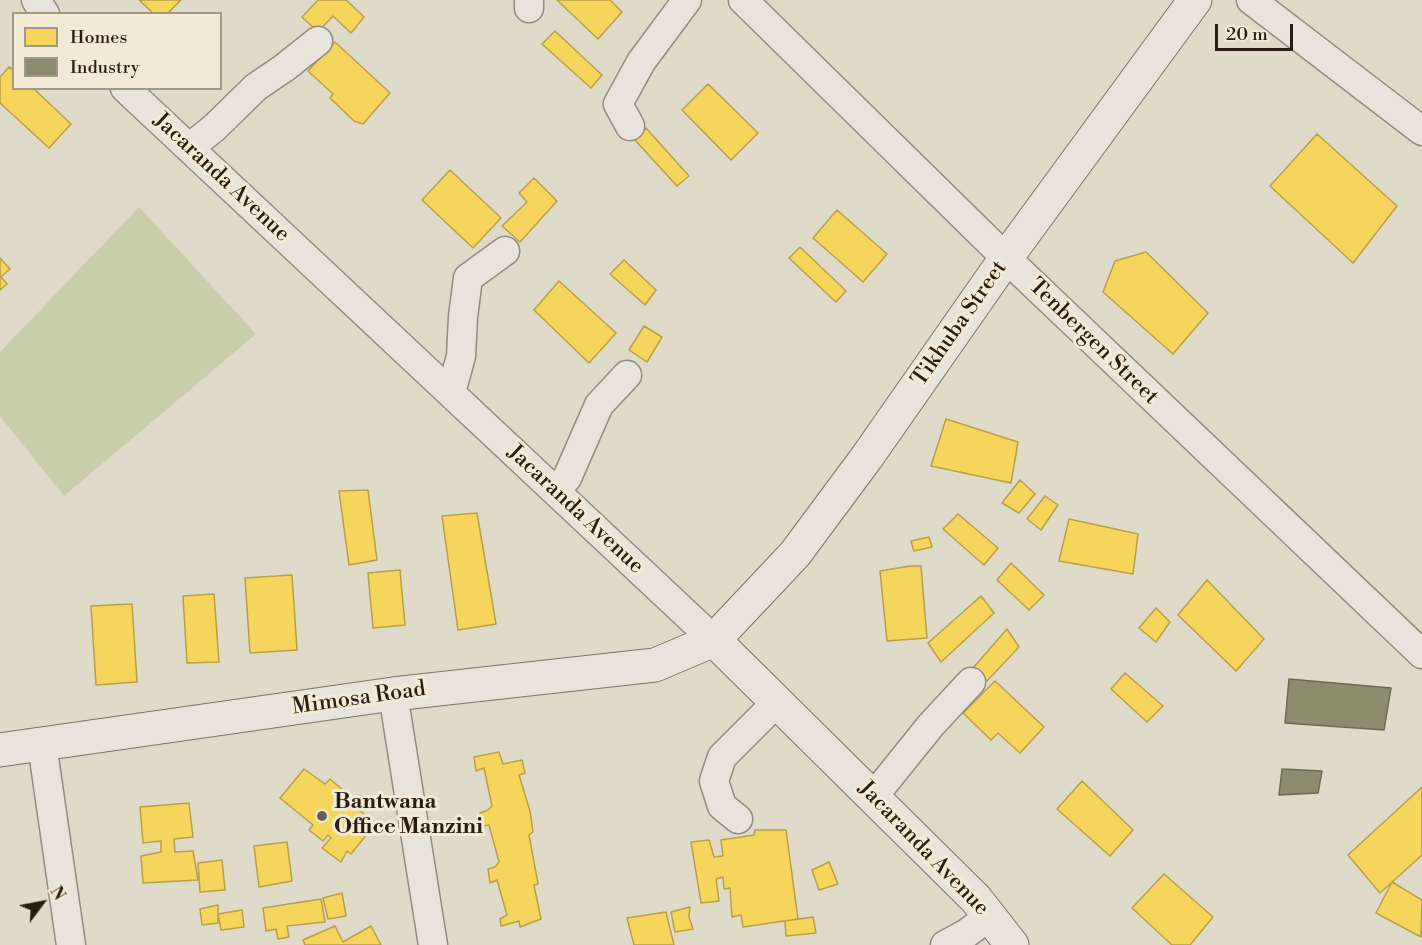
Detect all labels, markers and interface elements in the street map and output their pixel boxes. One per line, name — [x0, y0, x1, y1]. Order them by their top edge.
legend — [12, 12, 222, 90]
scale bar — [1218, 12, 1296, 50]
text: 20 m — [1226, 23, 1268, 46]
text: Homes — [70, 26, 127, 49]
text: Industry — [70, 56, 140, 79]
street label: Jacaranda Avenue — [147, 108, 295, 248]
street label: Tikhuba Street — [907, 256, 1013, 392]
street label: Tenbergen Street — [1023, 273, 1163, 411]
street label: Jacaranda Avenue — [501, 440, 649, 580]
street label: Mimosa Road — [290, 677, 428, 721]
street label: Jacaranda Avenue — [852, 776, 994, 922]
place label: Bantwana Office Manzini — [334, 790, 483, 842]
marker: Bantwana Office Manzini — [315, 809, 329, 823]
north arrow — [12, 873, 72, 933]
text: N — [45, 883, 69, 904]

